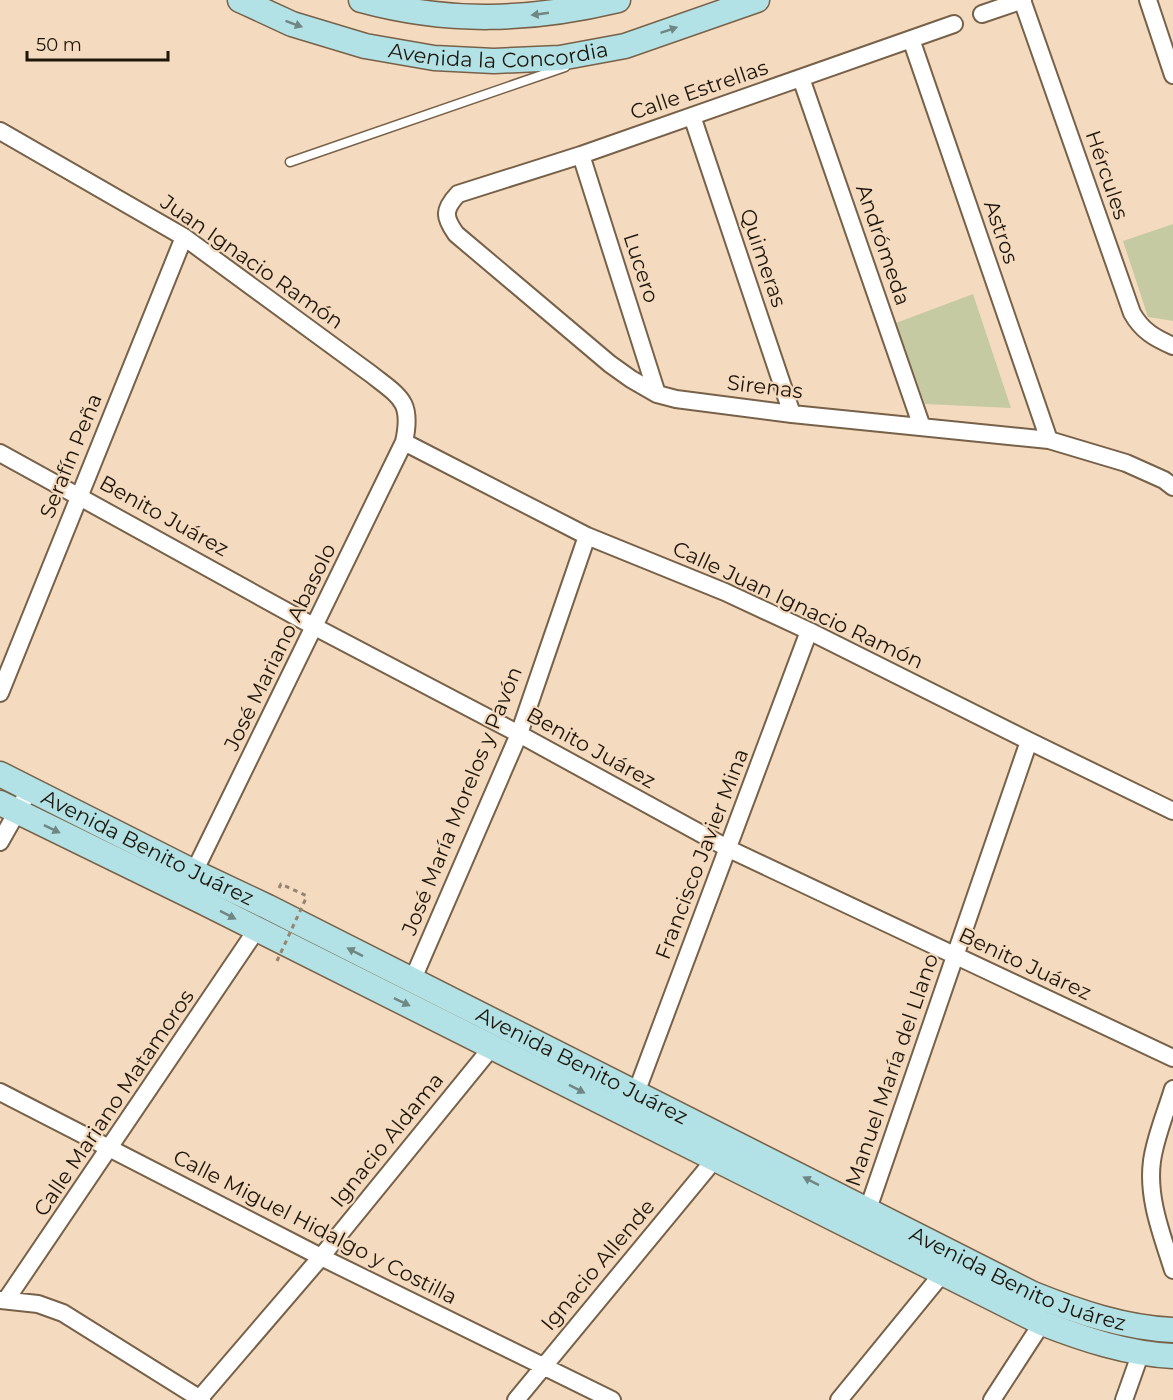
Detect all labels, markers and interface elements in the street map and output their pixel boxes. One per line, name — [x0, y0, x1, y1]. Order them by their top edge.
one-way arrow — [530, 9, 549, 19]
one-way arrow — [285, 20, 303, 29]
scale bar — [27, 24, 168, 62]
one-way arrow — [661, 25, 679, 35]
text: 50 m — [36, 34, 82, 56]
street label: Avenida la Concordia — [387, 36, 610, 73]
street label: Calle Estrellas — [627, 54, 771, 125]
street label: Hércules — [1081, 127, 1134, 223]
street label: Andrómeda — [851, 181, 916, 309]
street label: Juan Ignacio Ramón — [155, 189, 348, 334]
street label: Astros — [979, 197, 1024, 267]
street label: Quimeras — [735, 205, 792, 310]
street label: Lucero — [618, 230, 664, 306]
street label: Sirenas — [726, 369, 804, 404]
street label: Serafín Peña — [34, 390, 107, 522]
street label: Benito Juárez — [95, 470, 233, 561]
street label: Calle Juan Ignacio Ramón — [669, 535, 928, 674]
street label: José Mariano Abasolo — [218, 539, 341, 755]
street label: José María Morelos y Pavón — [396, 663, 527, 940]
street label: Benito Juárez — [522, 702, 660, 793]
street label: Francisco Javier Mina — [650, 745, 753, 963]
street label: Avenida Benito Juárez — [37, 784, 258, 910]
one-way arrow — [44, 825, 61, 834]
one-way arrow — [219, 910, 236, 919]
street label: Benito Juárez — [955, 922, 1096, 1005]
one-way arrow — [347, 947, 364, 956]
street label: Manuel María del Llano — [840, 950, 943, 1190]
street label: Calle Mariano Matamoros — [28, 985, 199, 1221]
one-way arrow — [394, 997, 411, 1007]
street label: Avenida Benito Juárez — [472, 1001, 692, 1129]
street label: Ignacio Aldama — [325, 1068, 448, 1212]
one-way arrow — [568, 1084, 585, 1094]
street label: Calle Miguel Hidalgo y Costilla — [169, 1144, 461, 1309]
one-way arrow — [802, 1176, 820, 1186]
street label: Ignacio Allende — [536, 1194, 660, 1335]
street label: Avenida Benito Juárez — [906, 1221, 1128, 1336]

